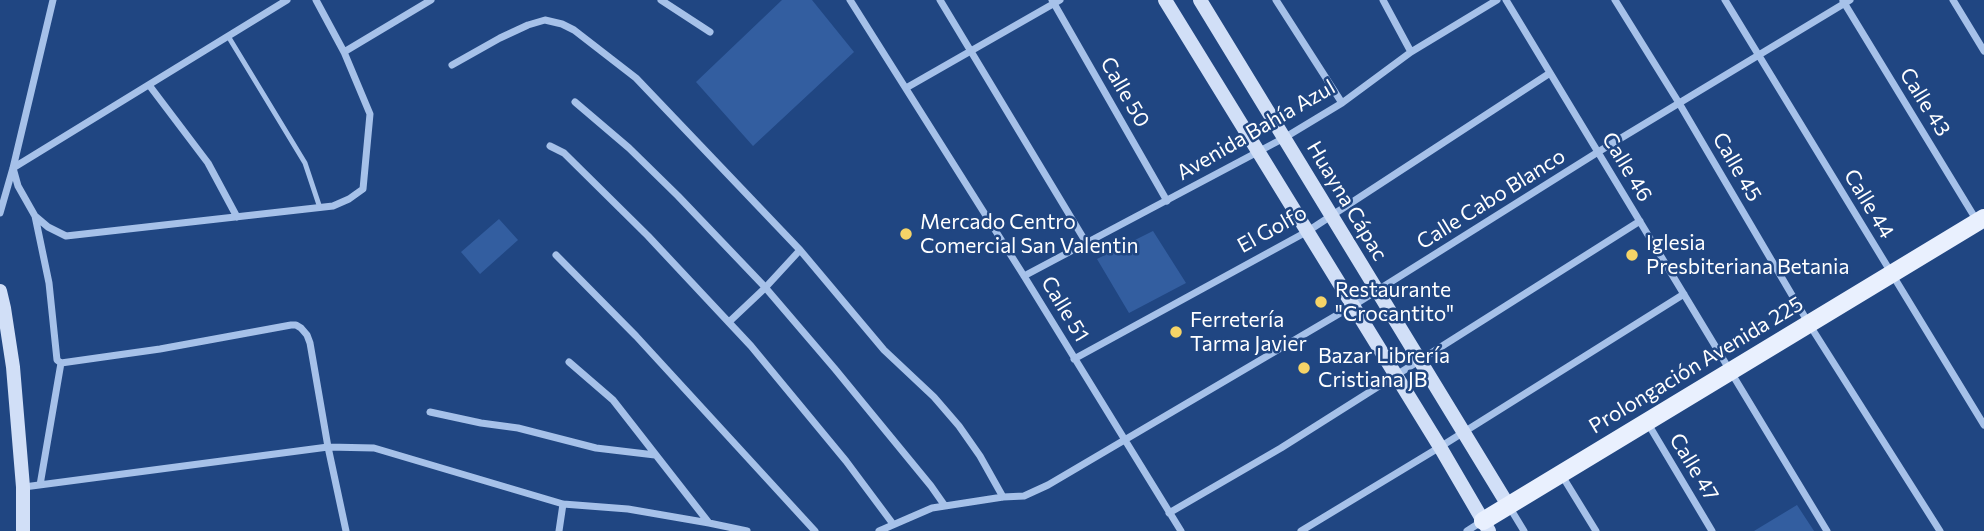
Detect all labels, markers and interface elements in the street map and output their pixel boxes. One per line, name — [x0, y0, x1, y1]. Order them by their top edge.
street label: Calle 50 — [1095, 52, 1155, 132]
street label: Calle 43 — [1894, 63, 1956, 141]
street label: Avenida Bahía Azul — [1172, 74, 1340, 186]
street label: Calle 46 — [1597, 128, 1657, 206]
street label: Calle 45 — [1707, 128, 1767, 206]
street label: Huayna Cápac — [1301, 137, 1393, 265]
street label: Calle Cabo Blanco — [1412, 143, 1570, 255]
street label: Calle 44 — [1839, 165, 1899, 243]
street label: El Golfo — [1233, 200, 1311, 258]
place label: Mercado Centro Comercial San Valentin — [920, 209, 1139, 259]
marker: Mercado Centro Comercial San Valentin — [898, 226, 914, 242]
place label: Iglesia Presbiteriana Betania — [1646, 230, 1849, 280]
marker: Iglesia Presbiteriana Betania — [1624, 247, 1640, 263]
street label: Calle 51 — [1036, 272, 1094, 346]
place label: Restaurante "Crocantito" — [1335, 277, 1454, 327]
street label: Prolongación Avenida 225 — [1584, 291, 1808, 439]
marker: Restaurante "Crocantito" — [1313, 294, 1329, 310]
place label: Ferretería Tarma Javier — [1190, 307, 1307, 357]
marker: Ferretería Tarma Javier — [1168, 324, 1184, 340]
place label: Bazar Librería Cristiana JB — [1318, 343, 1450, 393]
marker: Bazar Librería Cristiana JB — [1296, 360, 1312, 376]
street label: Calle 47 — [1664, 429, 1724, 505]

